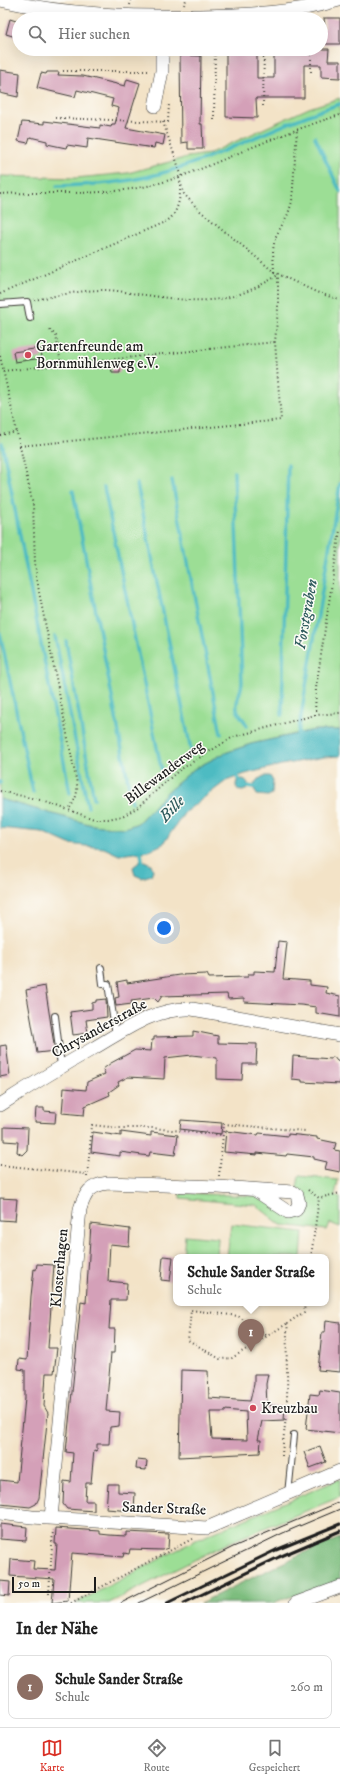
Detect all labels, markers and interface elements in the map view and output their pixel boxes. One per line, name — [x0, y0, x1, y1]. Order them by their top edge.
search box — [12, 12, 328, 56]
icon: search — [26, 23, 48, 45]
text: Hier suchen — [58, 25, 130, 44]
place label: Gartenfreunde am Bornmühlenweg e.V. — [36, 337, 159, 373]
marker: Gartenfreunde am Bornmühlenweg e.V. — [23, 350, 33, 360]
water label: Forstgraben — [290, 578, 322, 651]
street label: Billewanderweg — [121, 736, 207, 808]
water label: Bille — [154, 791, 188, 825]
your location — [154, 918, 174, 938]
street label: Chrysanderstraße — [48, 994, 150, 1062]
street label: Klosterhagen — [47, 1227, 72, 1308]
popup — [173, 1254, 329, 1306]
text: Schule Sander Straße — [187, 1263, 315, 1282]
text: Schule — [187, 1282, 222, 1298]
pin: 1 — [238, 1319, 264, 1352]
place label: Kreuzbau — [261, 1399, 318, 1418]
marker: Kreuzbau — [248, 1403, 258, 1413]
street label: Sander Straße — [121, 1498, 207, 1519]
scale bar — [12, 1575, 96, 1594]
text: 50 m — [18, 1577, 40, 1591]
text: In der Nähe — [16, 1618, 98, 1640]
text: Schule Sander Straße — [55, 1670, 183, 1689]
text: 1 — [28, 1679, 32, 1695]
text: 260 m — [290, 1679, 323, 1695]
text: Schule — [55, 1689, 90, 1705]
tab: Karte — [40, 1737, 64, 1775]
tab: Route — [144, 1737, 170, 1775]
tab: Gespeichert — [249, 1737, 300, 1775]

